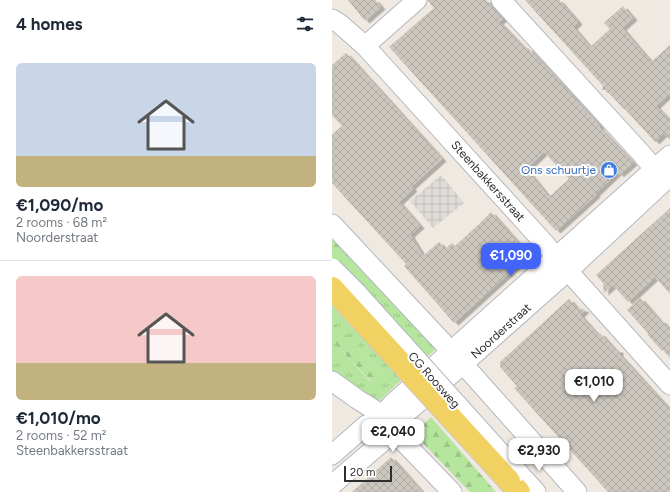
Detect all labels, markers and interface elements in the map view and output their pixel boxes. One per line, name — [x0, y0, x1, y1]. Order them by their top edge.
icon: filters — [294, 13, 316, 35]
text: 4 homes — [16, 14, 83, 34]
icon: home — [130, 89, 202, 161]
street label: Steenbakkersstraat — [448, 138, 528, 224]
shop icon: Ons schuurtje — [599, 160, 619, 180]
place label: Ons schuurtje — [521, 163, 596, 177]
text: €1,090/mo — [16, 195, 103, 215]
text: 2 rooms · 68 m² — [16, 215, 107, 230]
text: Noorderstraat — [16, 230, 98, 245]
pin: €1,090 — [478, 243, 544, 277]
text: €1,090 — [490, 248, 532, 263]
street label: Noorderstraat — [468, 300, 534, 362]
icon: home — [130, 302, 202, 374]
street label: CG Roosweg — [405, 349, 463, 411]
pin: €1,010 — [561, 369, 627, 403]
text: €1,010 — [574, 374, 614, 389]
text: €1,010/mo — [16, 408, 101, 428]
pin: €2,040 — [360, 419, 426, 453]
text: €2,040 — [371, 424, 415, 439]
text: 2 rooms · 52 m² — [16, 428, 107, 443]
pin: €2,930 — [506, 438, 572, 472]
text: Steenbakkersstraat — [16, 443, 128, 458]
text: €2,930 — [517, 443, 561, 458]
scale bar — [344, 464, 392, 483]
text: 20 m — [350, 466, 375, 479]

